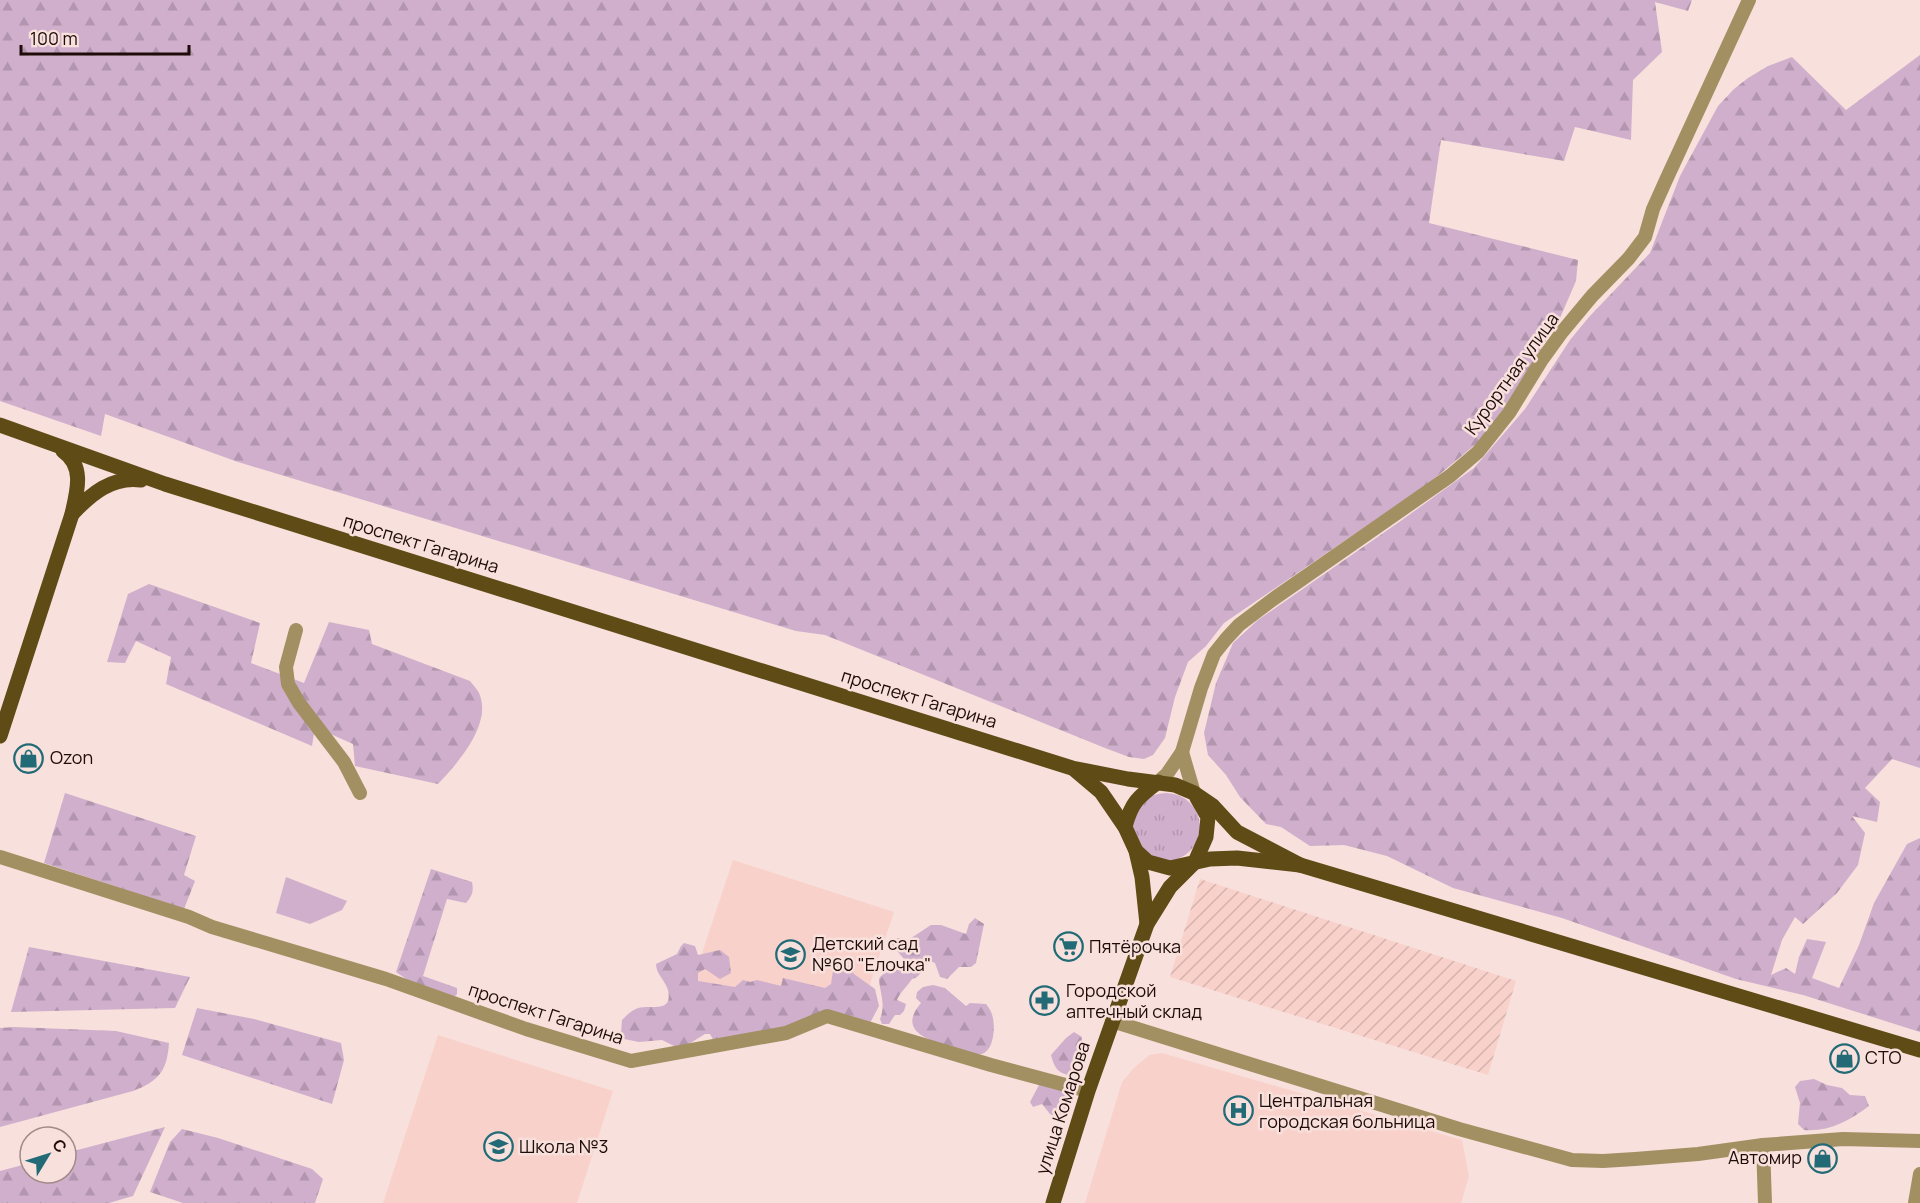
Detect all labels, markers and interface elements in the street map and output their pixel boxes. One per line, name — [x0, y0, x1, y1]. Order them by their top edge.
scale bar — [21, 18, 189, 56]
text: 100 m — [30, 26, 78, 50]
street label: Курортная улица — [1459, 308, 1564, 439]
street label: проспект Гагарина — [340, 508, 502, 578]
street label: проспект Гагарина — [838, 663, 1000, 733]
shop icon: Ozon — [13, 742, 45, 774]
place label: Ozon — [50, 745, 93, 769]
place label: Детский сад №60 "Елочка" — [812, 931, 931, 976]
supermarket icon: Пятёрочка — [1052, 931, 1084, 963]
place label: Пятёрочка — [1089, 934, 1181, 958]
school or university icon: Детский сад №60 "Елочка" — [775, 938, 807, 970]
street label: проспект Гагарина — [466, 977, 627, 1049]
place label: Городской аптечный склад — [1066, 978, 1202, 1023]
pharmacy icon: Городской аптечный склад — [1029, 985, 1061, 1017]
street label: улица Комарова — [1029, 1038, 1095, 1177]
shop icon: СТО — [1828, 1042, 1860, 1074]
place label: СТО — [1865, 1045, 1902, 1069]
place label: Центральная городская больница — [1259, 1088, 1435, 1133]
hospital icon: Центральная городская больница — [1222, 1095, 1254, 1127]
north arrow — [18, 1125, 78, 1185]
school or university icon: Школа №3 — [482, 1131, 514, 1163]
text: С — [48, 1134, 72, 1157]
place label: Школа №3 — [519, 1134, 609, 1158]
shop icon: Автомир — [1807, 1142, 1839, 1174]
place label: Автомир — [1728, 1145, 1802, 1169]

